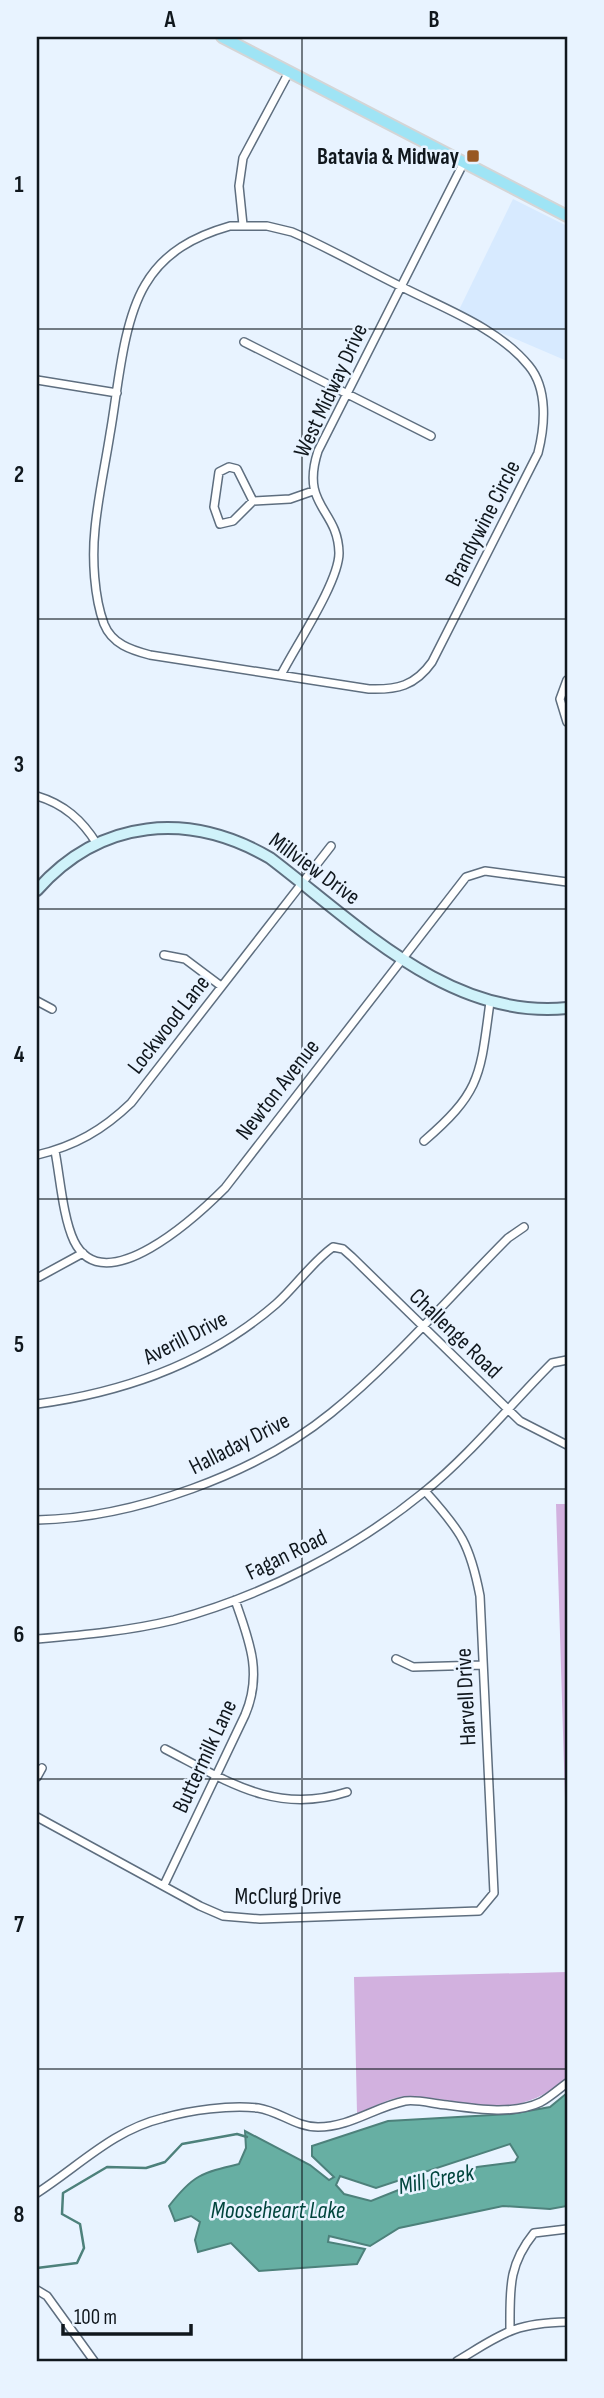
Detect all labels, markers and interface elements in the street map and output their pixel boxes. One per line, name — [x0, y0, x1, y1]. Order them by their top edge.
text: A — [164, 6, 177, 34]
text: B — [429, 6, 440, 34]
place label: Batavia & Midway — [317, 143, 459, 171]
marker: Batavia & Midway — [465, 148, 481, 164]
text: 1 — [14, 171, 24, 199]
street label: West Midway Drive — [288, 319, 374, 462]
street label: Brandywine Circle — [439, 456, 527, 591]
text: 2 — [14, 461, 24, 489]
text: 3 — [14, 751, 24, 779]
street label: Millview Drive — [263, 826, 365, 911]
street label: Lockwood Lane — [122, 970, 216, 1080]
street label: Newton Avenue — [230, 1034, 326, 1145]
text: 4 — [14, 1041, 25, 1069]
street label: Challenge Road — [403, 1283, 507, 1385]
street label: Averill Drive — [138, 1305, 232, 1371]
text: 5 — [14, 1331, 24, 1359]
street label: Halladay Drive — [185, 1407, 294, 1481]
street label: Fagan Road — [241, 1523, 332, 1586]
text: 6 — [14, 1621, 24, 1649]
street label: Harvell Drive — [449, 1647, 483, 1746]
street label: Buttermilk Lane — [166, 1695, 243, 1818]
street label: McClurg Drive — [235, 1883, 341, 1911]
text: 7 — [14, 1911, 24, 1939]
water label: Mill Creek — [396, 2158, 477, 2201]
water label: Mooseheart Lake — [211, 2196, 345, 2225]
text: 8 — [14, 2201, 25, 2229]
scale bar — [63, 2293, 191, 2337]
text: 100 m — [74, 2305, 117, 2330]

